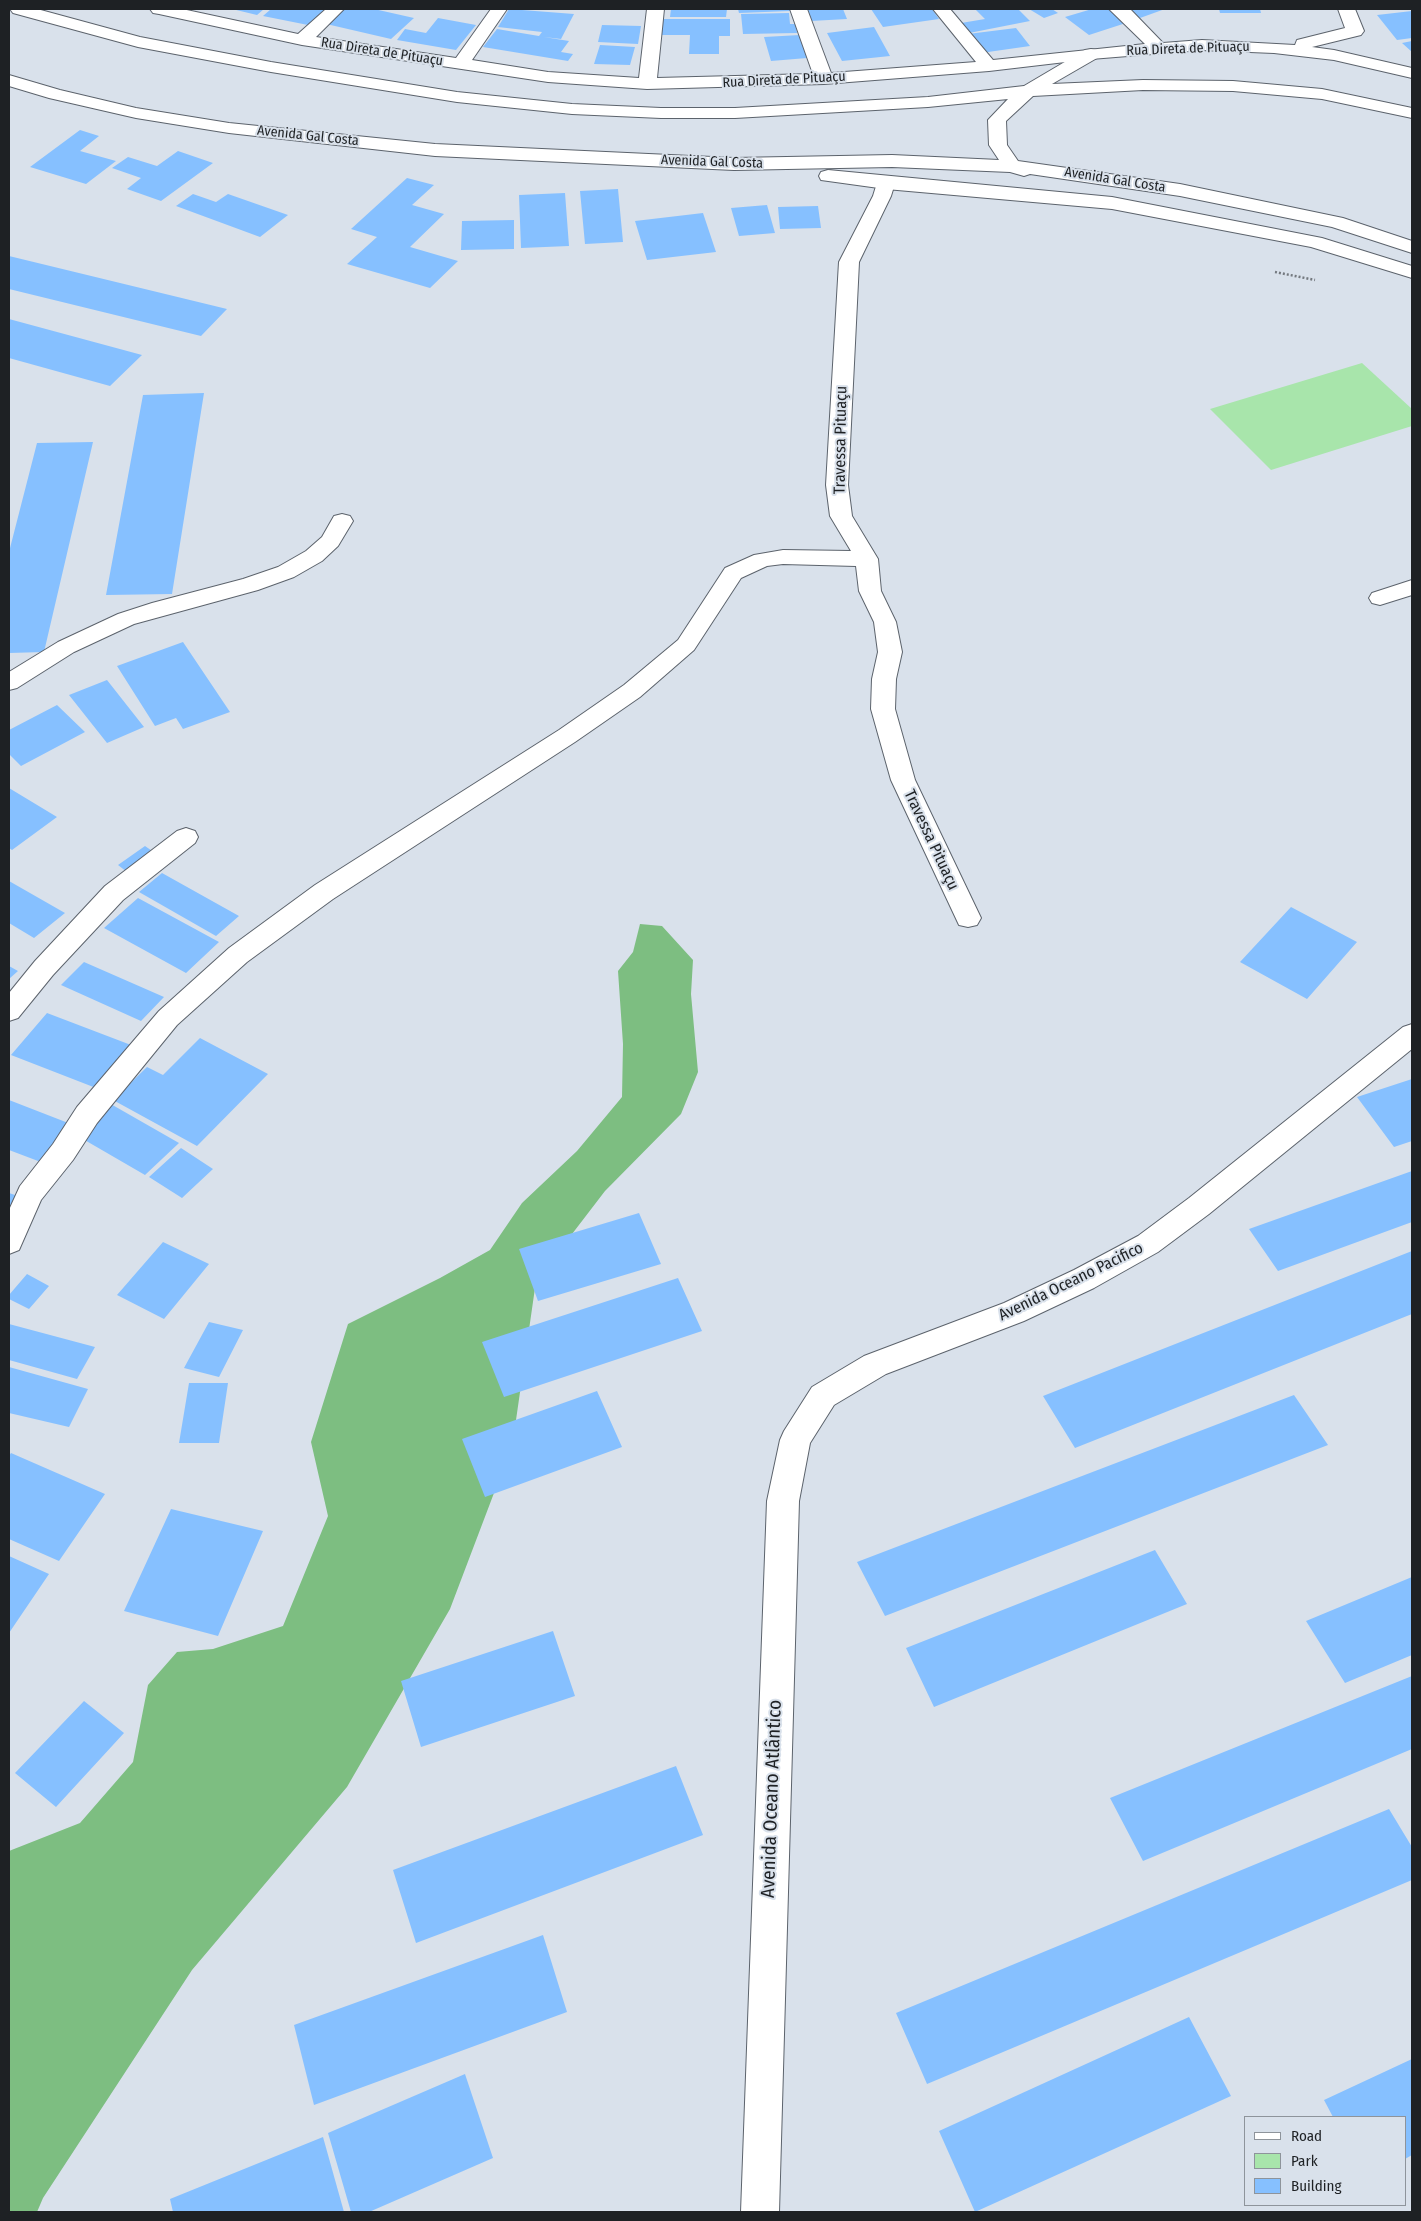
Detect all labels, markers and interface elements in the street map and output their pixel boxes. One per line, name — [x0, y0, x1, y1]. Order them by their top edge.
street label: Rua Direta de Pituaçu — [320, 34, 444, 70]
street label: Rua Direta de Pituaçu — [1126, 38, 1250, 60]
street label: Rua Direta de Pituaçu — [722, 68, 846, 92]
street label: Avenida Gal Costa — [256, 122, 360, 150]
street label: Avenida Gal Costa — [661, 152, 763, 172]
street label: Avenida Gal Costa — [1063, 164, 1167, 196]
street label: Travessa Pituaçu — [830, 386, 852, 494]
street label: Travessa Pituaçu — [899, 787, 963, 893]
street label: Avenida Oceano Pacifico — [996, 1239, 1146, 1325]
street label: Avenida Oceano Atlântico — [757, 1700, 787, 1898]
legend — [1244, 2116, 1406, 2206]
text: Road — [1291, 2127, 1322, 2145]
text: Park — [1291, 2152, 1318, 2170]
text: Building — [1291, 2177, 1342, 2195]

